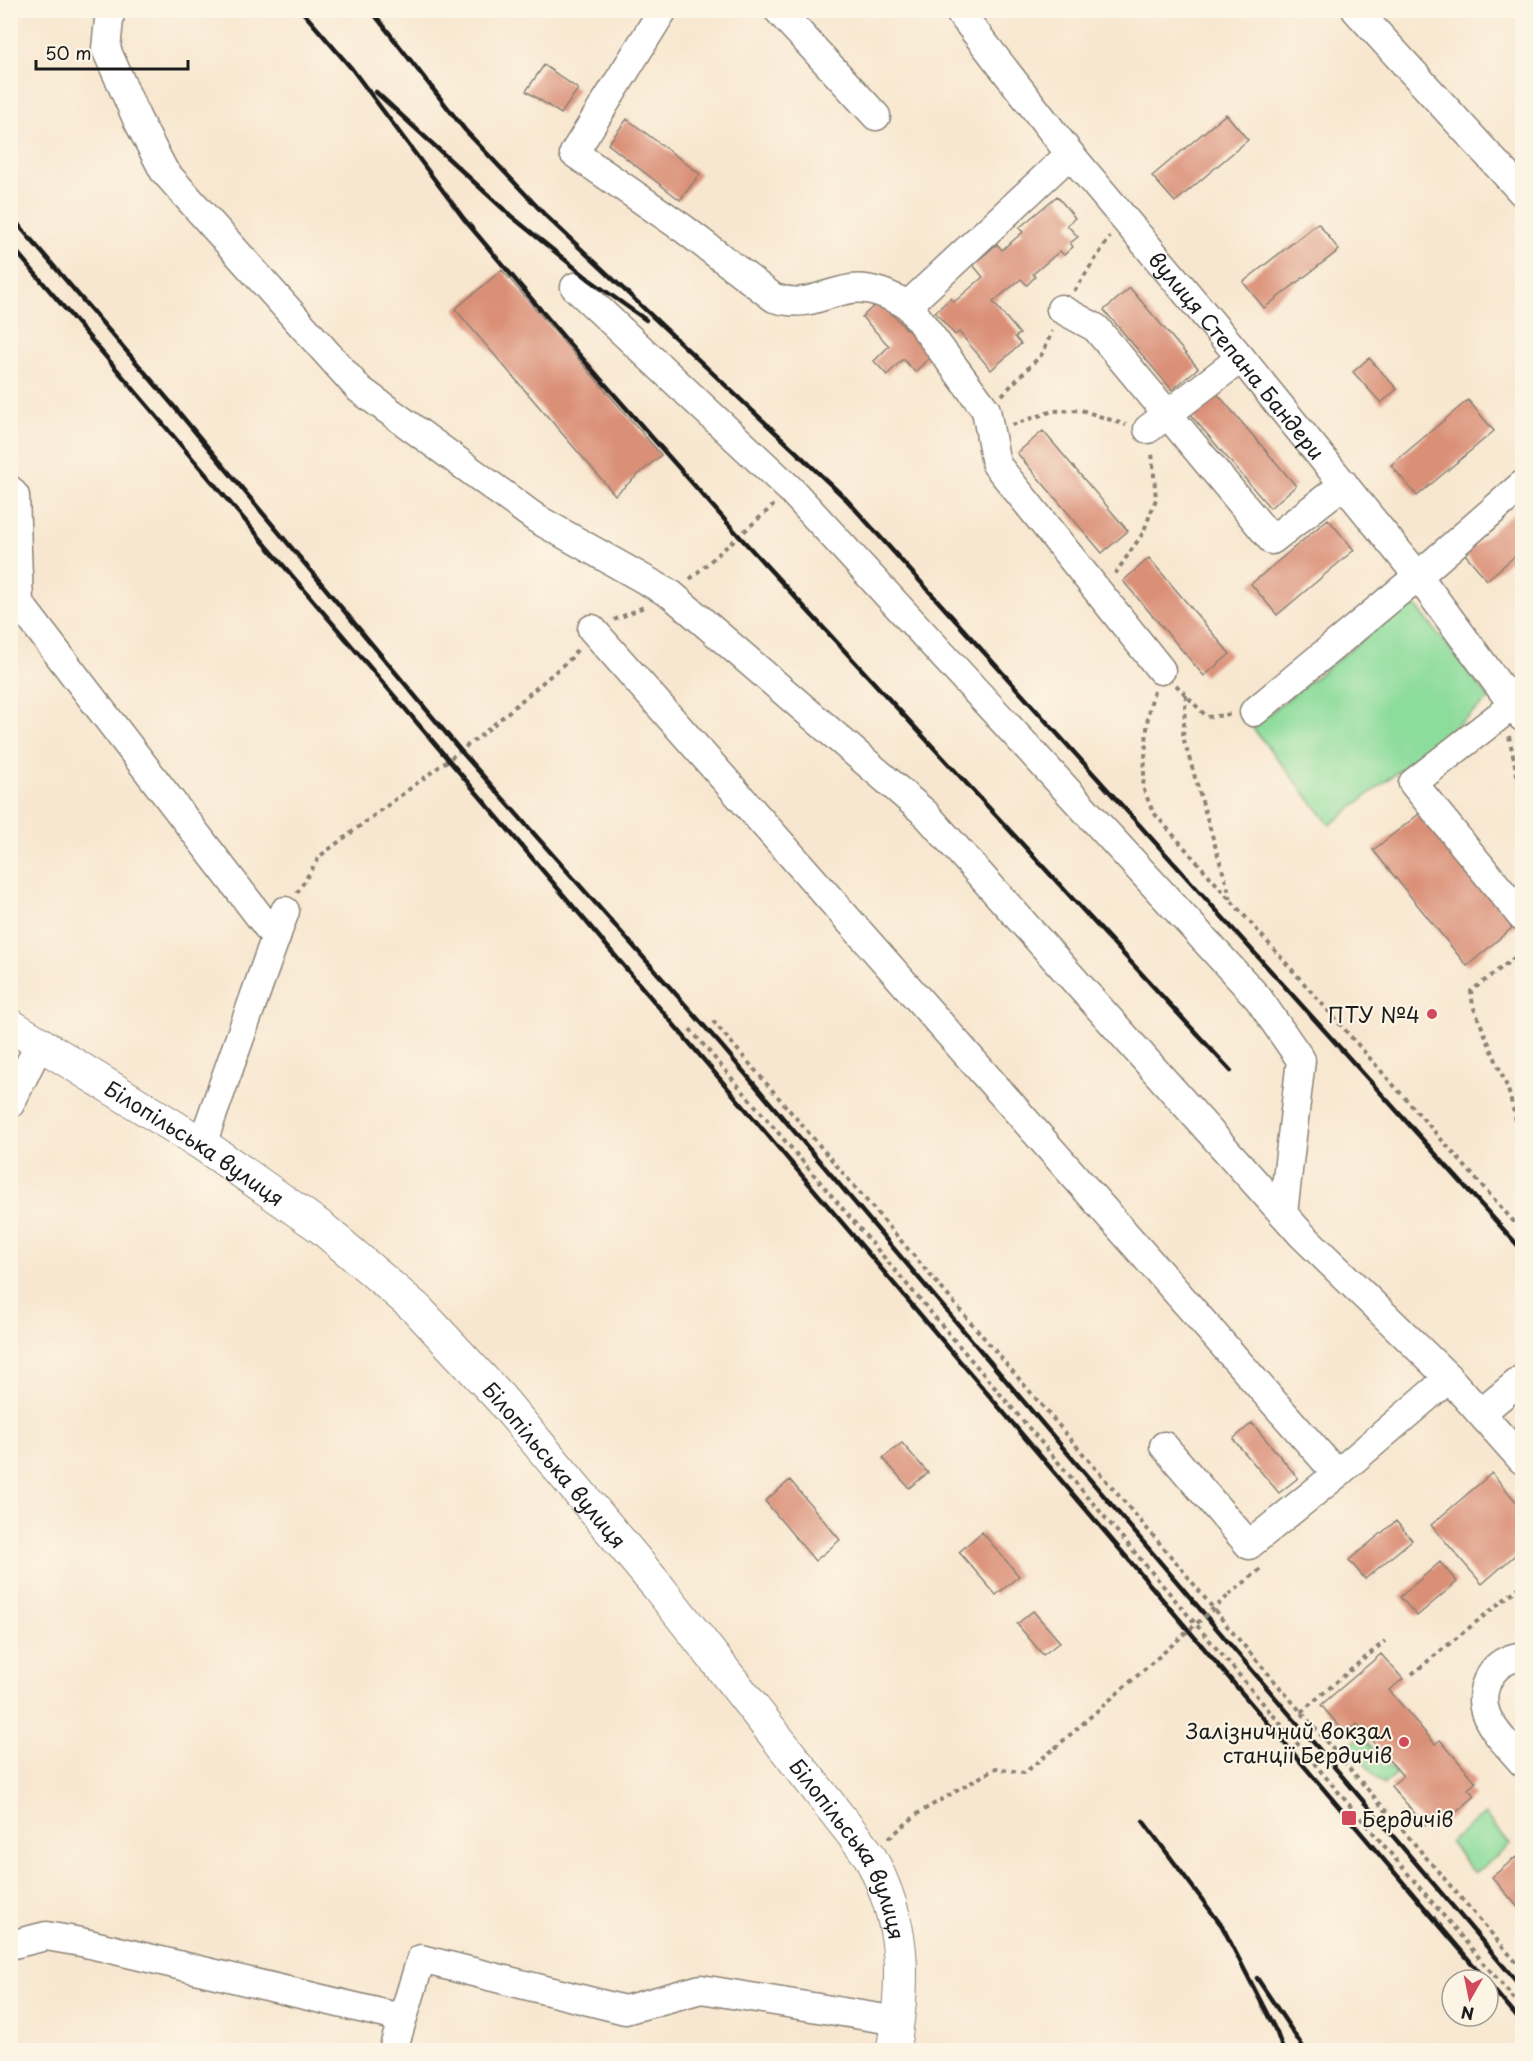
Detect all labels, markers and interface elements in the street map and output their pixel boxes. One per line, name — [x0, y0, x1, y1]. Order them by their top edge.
scale bar — [36, 33, 188, 71]
text: 50 m — [45, 39, 92, 66]
street label: вулиця Степана Бандери — [1142, 244, 1333, 466]
place label: ПТУ №4 — [1328, 998, 1420, 1030]
marker: ПТУ №4 — [1425, 1007, 1439, 1021]
street label: Білопільська вулиця — [99, 1072, 291, 1213]
street label: Білопільська вулиця — [476, 1373, 635, 1555]
place label: Залізничний вокзал станції Бердичів — [1185, 1714, 1392, 1770]
marker: Залізничний вокзал станції Бердичів — [1397, 1735, 1411, 1749]
street label: Білопільська вулиця — [782, 1751, 914, 1942]
place label: Бердичів — [1362, 1802, 1454, 1834]
marker: Бердичів — [1340, 1809, 1358, 1827]
north arrow — [1440, 1968, 1500, 2028]
text: N — [1459, 2001, 1476, 2027]

